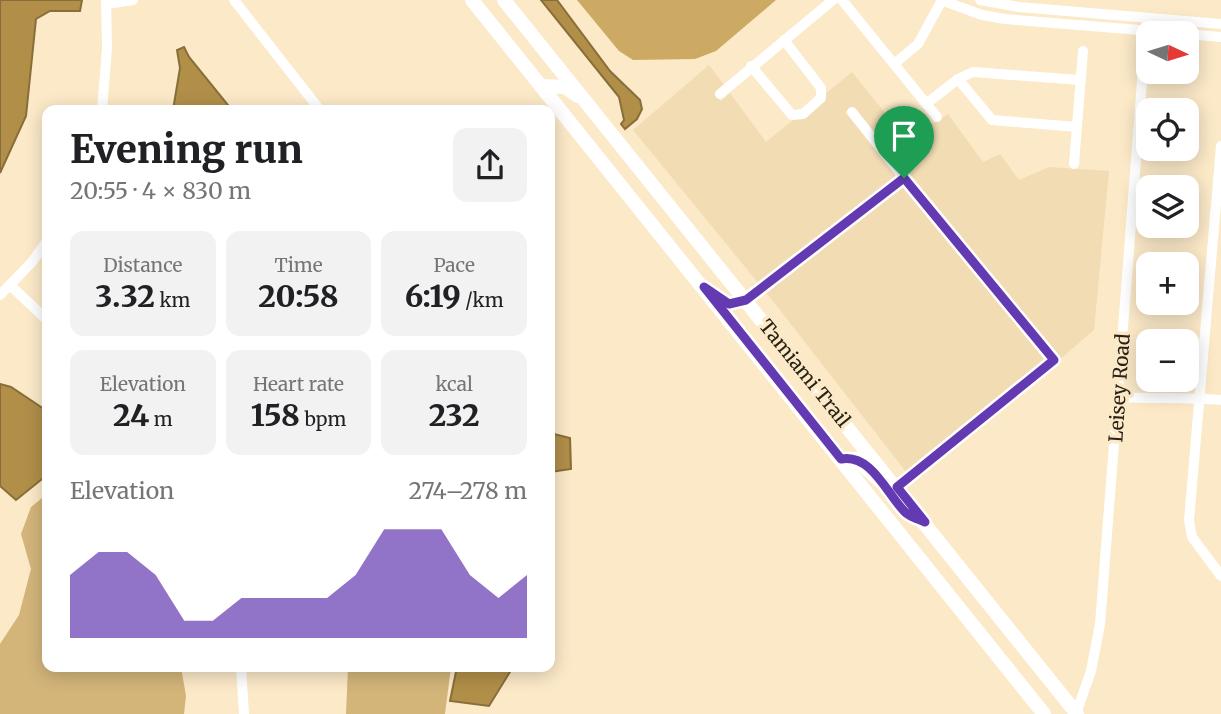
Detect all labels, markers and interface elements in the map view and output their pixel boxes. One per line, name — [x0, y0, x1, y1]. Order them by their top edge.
north arrow — [1136, 21, 1199, 84]
map controls — [1136, 21, 1199, 392]
button: locate — [1136, 98, 1199, 161]
pin — [874, 106, 934, 178]
icon: arrive — [885, 117, 923, 155]
text: Evening run — [70, 126, 303, 173]
button: share — [453, 128, 527, 202]
button: layers — [1136, 175, 1199, 238]
text: 20:55 · 4 × 830 m — [70, 176, 251, 205]
button: + — [1136, 252, 1199, 315]
text: Distance — [103, 253, 183, 277]
text: Time — [274, 253, 323, 277]
text: Pace — [433, 253, 475, 277]
text: 3.32 — [95, 277, 155, 315]
text: 20:58 — [258, 277, 339, 315]
text: 6:19 — [405, 277, 461, 315]
text: km — [155, 288, 190, 312]
text: /km — [461, 288, 504, 312]
street label: Tamiami Trail — [754, 314, 856, 432]
button: − — [1136, 329, 1199, 392]
street label: Leisey Road — [1103, 333, 1135, 443]
text: Elevation — [100, 372, 186, 396]
text: Heart rate — [253, 372, 344, 396]
text: kcal — [435, 372, 473, 396]
text: 24 — [113, 396, 149, 434]
text: 158 — [251, 396, 300, 434]
text: 232 — [429, 396, 480, 434]
text: m — [149, 407, 173, 431]
text: bpm — [300, 407, 346, 431]
text: Elevation — [70, 476, 174, 505]
text: 274–278 m — [409, 476, 527, 505]

